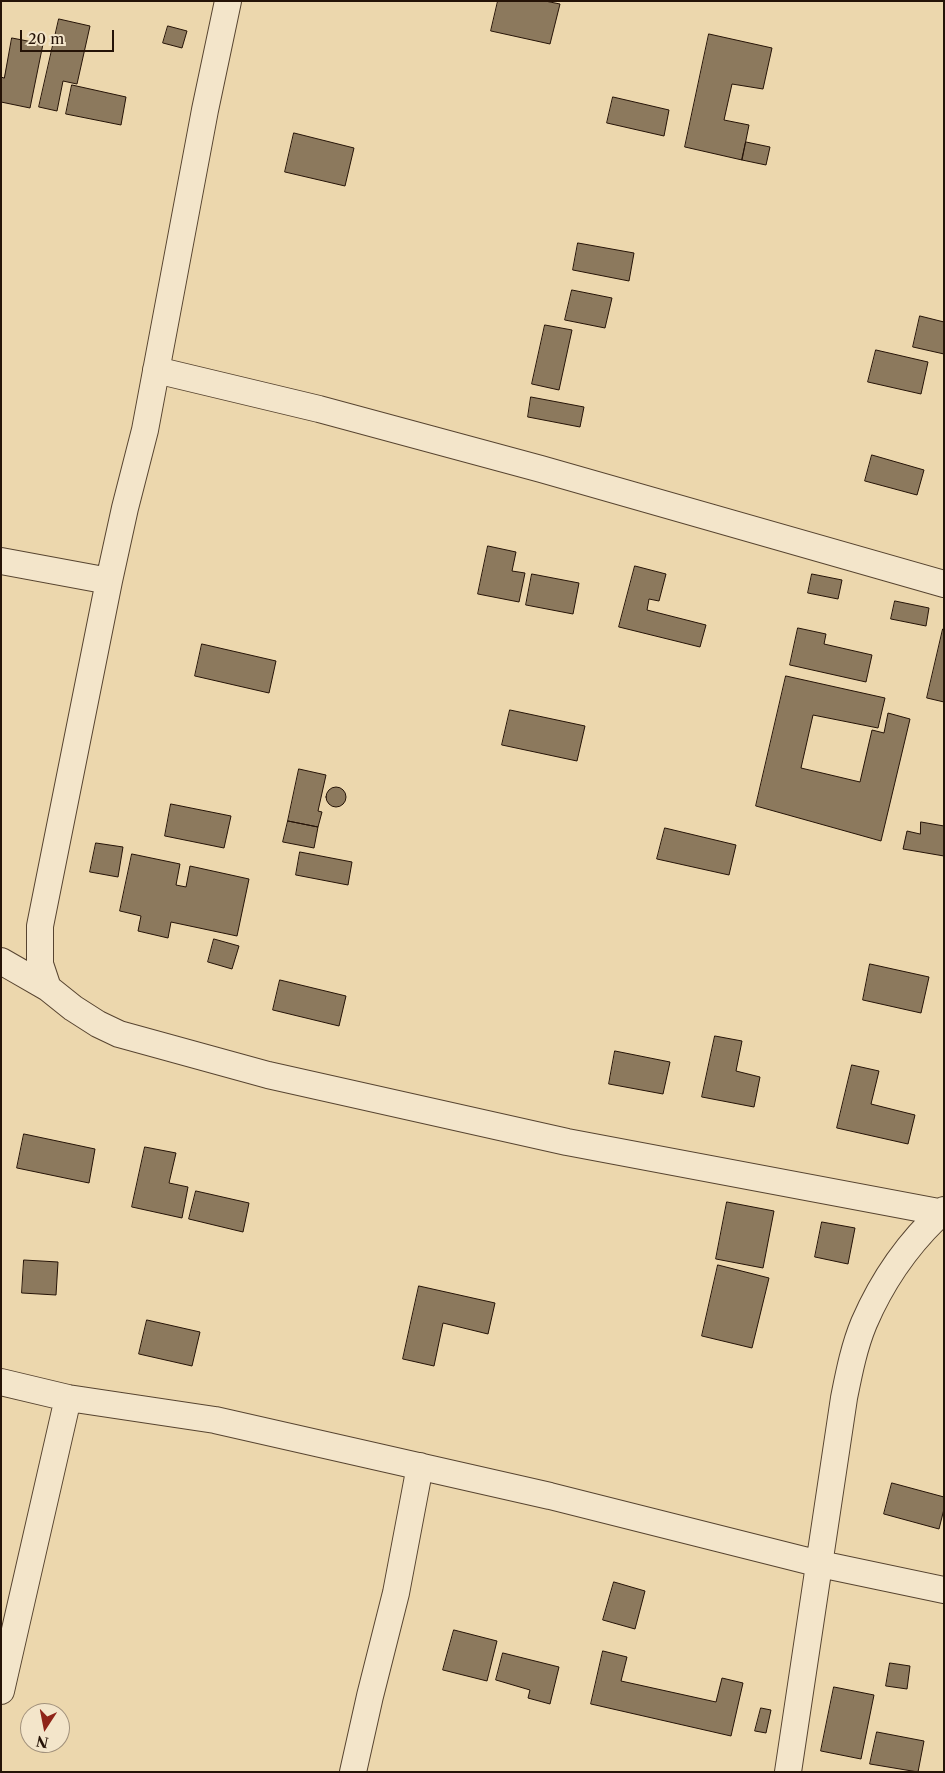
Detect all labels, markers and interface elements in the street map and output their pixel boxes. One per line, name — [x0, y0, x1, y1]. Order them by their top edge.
scale bar — [22, 20, 116, 52]
text: 20 m — [28, 29, 64, 48]
north arrow — [20, 1703, 70, 1753]
text: N — [35, 1732, 50, 1752]

